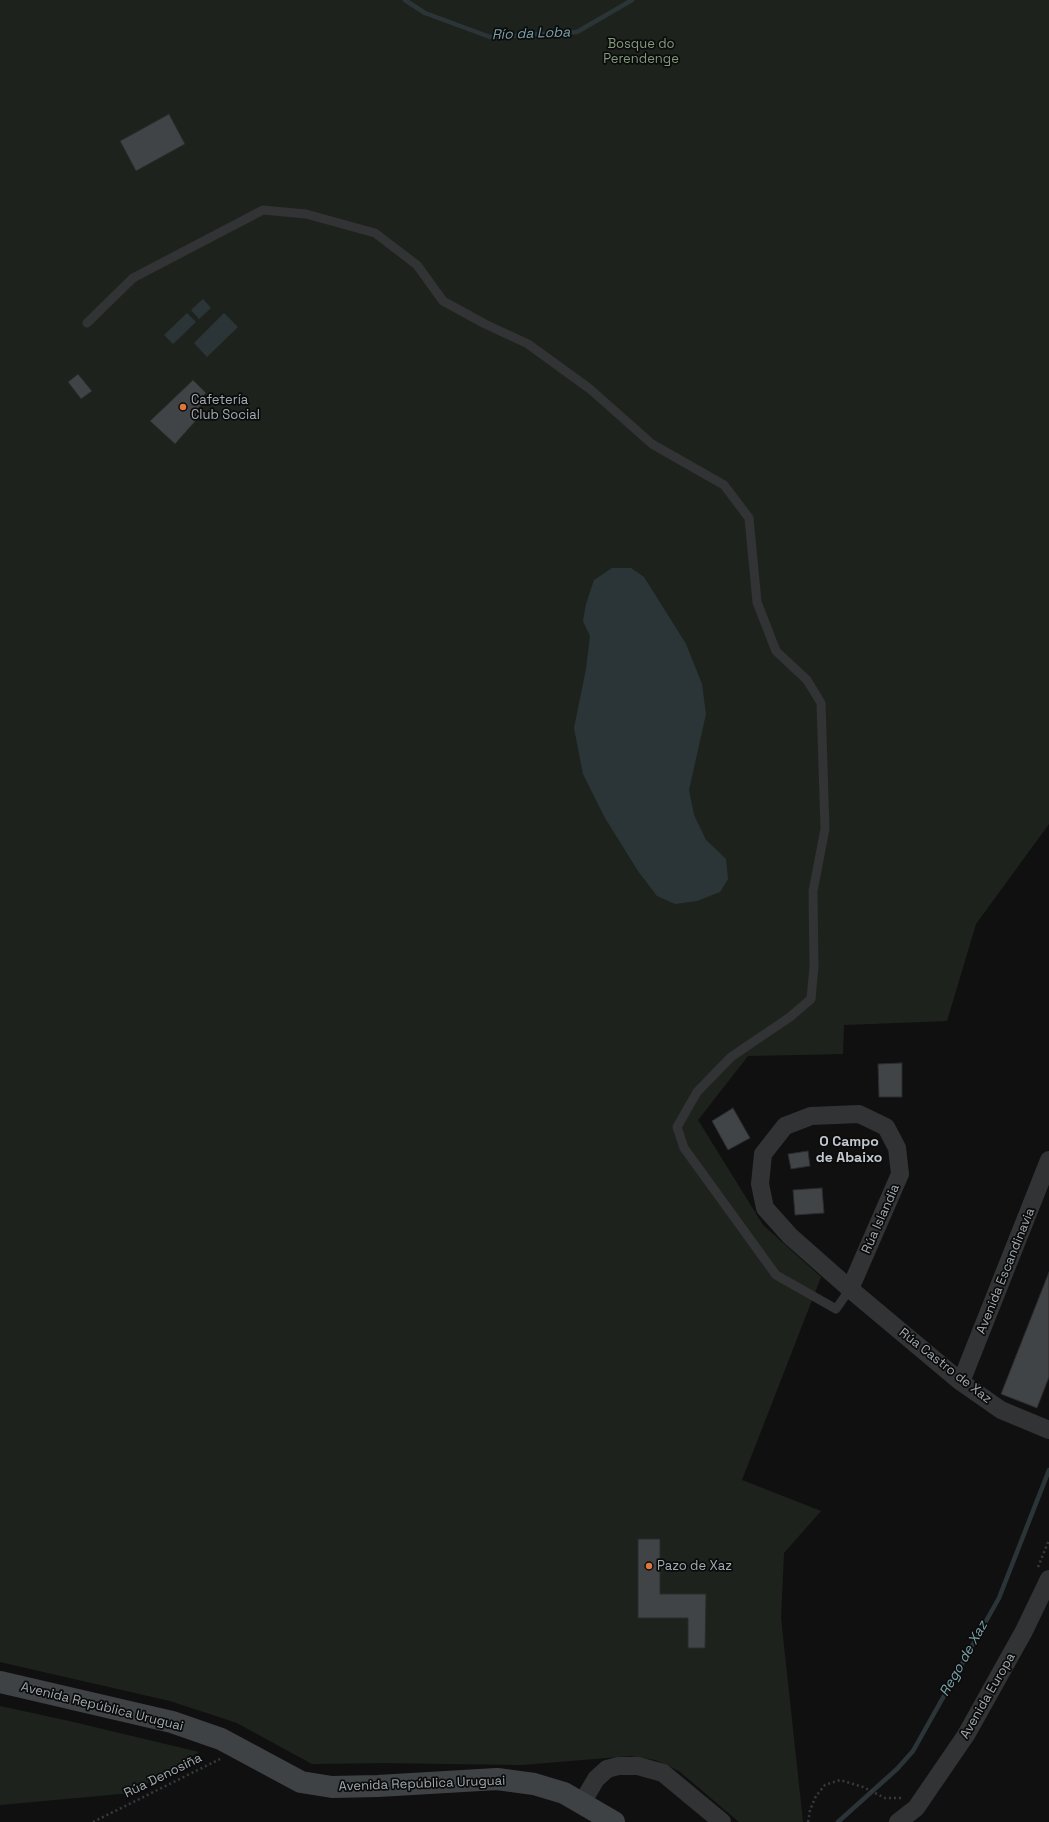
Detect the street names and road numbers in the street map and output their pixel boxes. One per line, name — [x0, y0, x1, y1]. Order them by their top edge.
street label: Rúa Islandia — [859, 1182, 903, 1256]
street label: Avenida Escandinavia — [974, 1206, 1038, 1336]
street label: Rúa Castro de Xaz — [896, 1325, 994, 1407]
street label: Avenida Europa — [957, 1650, 1019, 1742]
street label: Avenida República Uruguai — [19, 1679, 185, 1735]
street label: Rúa Denosiña — [121, 1750, 205, 1802]
street label: Avenida República Uruguai — [338, 1773, 506, 1795]

